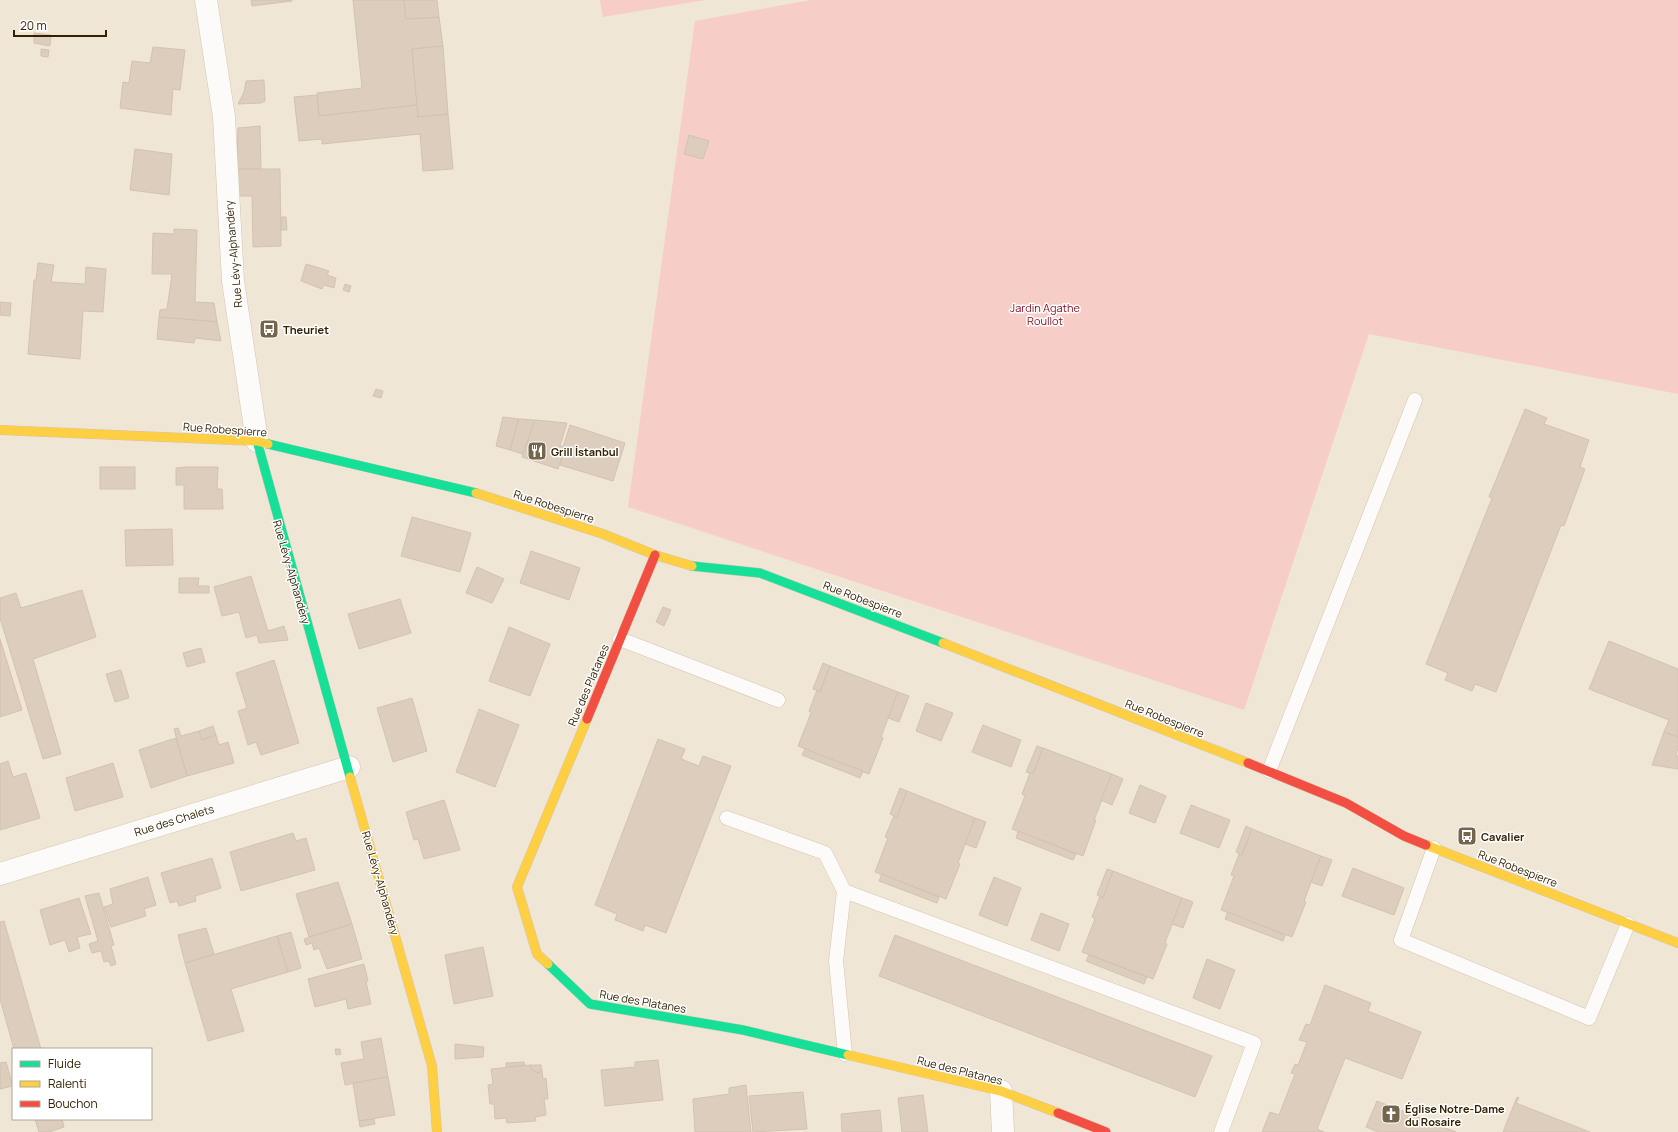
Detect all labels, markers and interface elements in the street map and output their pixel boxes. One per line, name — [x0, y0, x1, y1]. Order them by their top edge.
scale bar — [14, 12, 106, 38]
text: 20 m — [20, 17, 47, 34]
street label: Rue Lévy-Alphandéry — [221, 200, 245, 308]
park label: Jardin Agathe Roullot — [1010, 300, 1080, 328]
bus stop icon: Theuriet — [258, 318, 280, 340]
place label: Theuriet — [283, 322, 329, 337]
street label: Rue Robespierre — [183, 419, 268, 439]
restaurant icon: Grill İstanbul — [526, 440, 548, 462]
place label: Grill İstanbul — [551, 444, 619, 459]
street label: Rue Robespierre — [512, 486, 597, 526]
street label: Rue Lévy-Alphandéry — [270, 518, 314, 626]
street label: Rue Robespierre — [821, 577, 905, 621]
street label: Rue des Platanes — [564, 642, 612, 728]
street label: Rue Robespierre — [1123, 695, 1207, 741]
street label: Rue des Chalets — [132, 801, 216, 839]
bus stop icon: Cavalier — [1456, 825, 1478, 847]
street label: Rue Lévy-Alphandéry — [359, 829, 403, 937]
place label: Cavalier — [1481, 829, 1525, 844]
street label: Rue Robespierre — [1476, 846, 1560, 890]
street label: Rue des Platanes — [599, 986, 688, 1016]
legend — [12, 1048, 152, 1120]
street label: Rue des Platanes — [916, 1052, 1005, 1088]
text: Fluide — [48, 1055, 81, 1072]
text: Ralenti — [48, 1075, 87, 1092]
text: Bouchon — [48, 1095, 98, 1112]
place label: Église Notre-Dame du Rosaire — [1405, 1101, 1505, 1129]
church icon: Église Notre-Dame du Rosaire — [1380, 1103, 1402, 1125]

